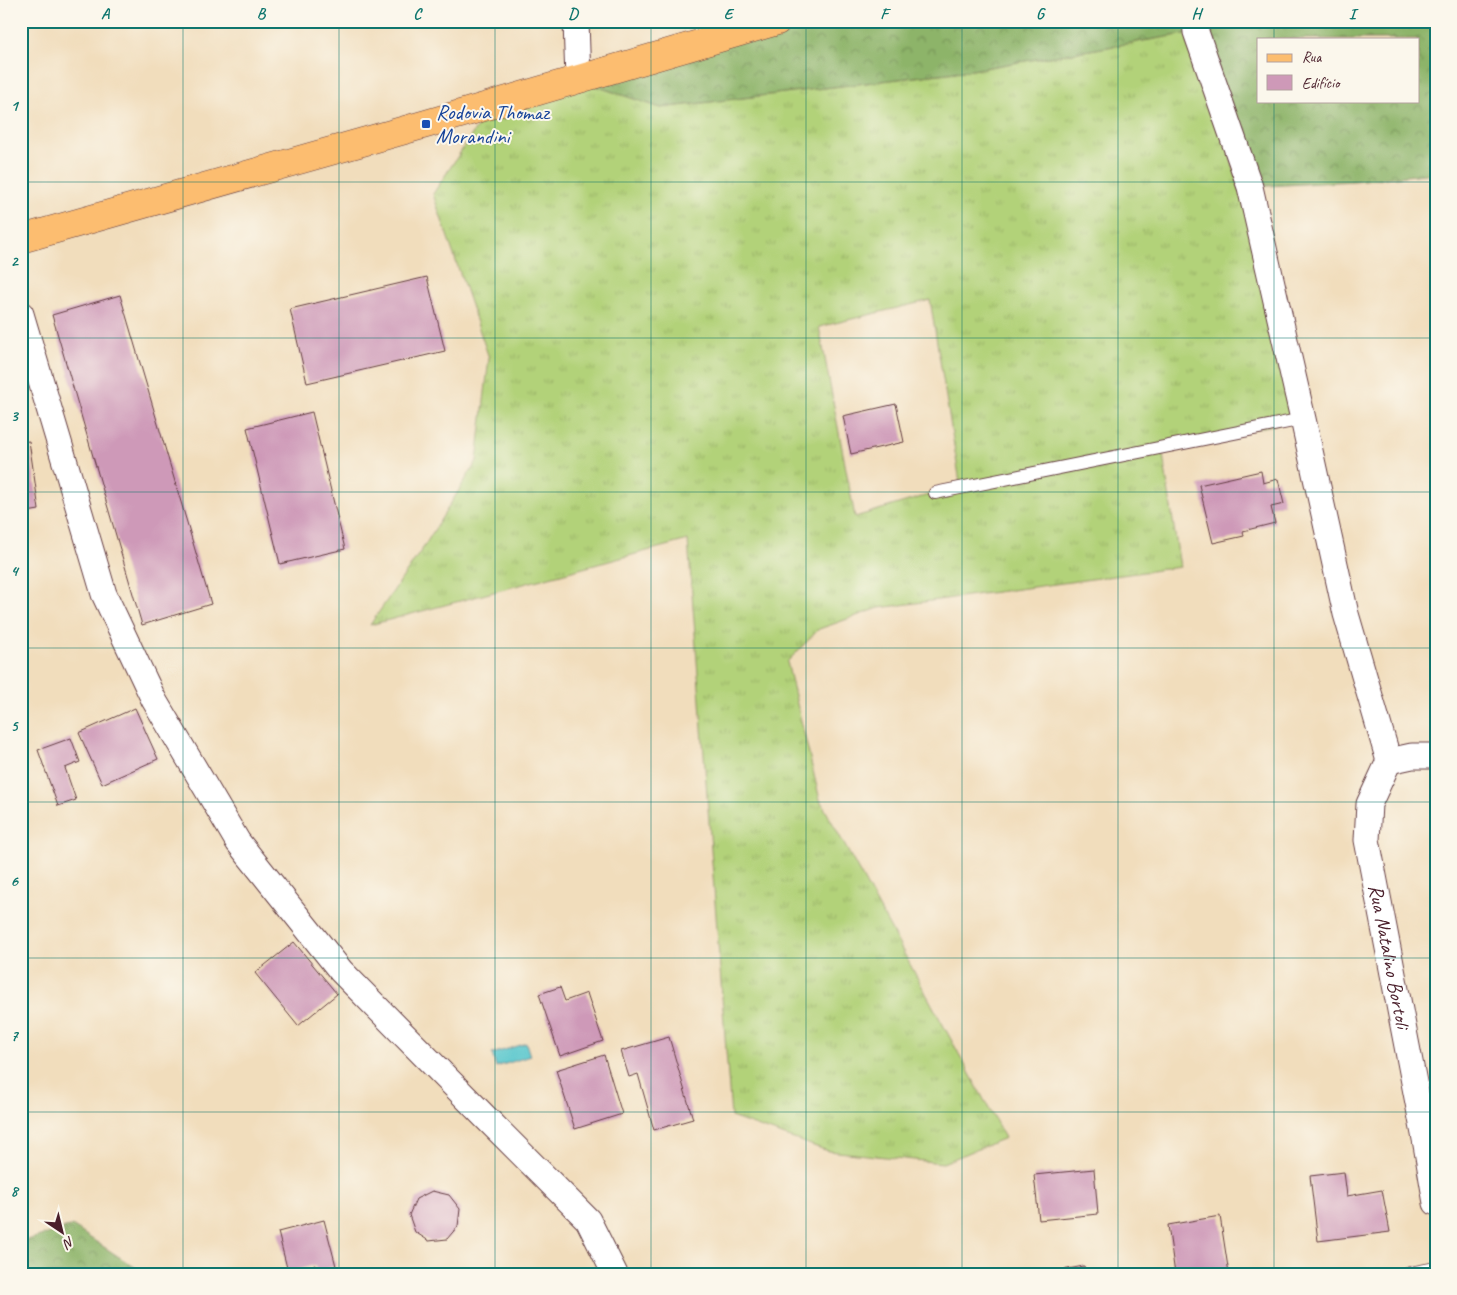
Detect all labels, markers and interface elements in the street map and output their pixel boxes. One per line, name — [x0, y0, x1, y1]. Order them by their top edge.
text: A — [101, 4, 111, 24]
text: B — [257, 4, 267, 24]
text: C — [413, 4, 423, 24]
text: D — [568, 4, 579, 24]
text: E — [724, 4, 735, 24]
text: F — [880, 4, 891, 24]
text: G — [1036, 4, 1046, 24]
text: H — [1191, 4, 1203, 24]
text: I — [1349, 4, 1359, 24]
legend — [1257, 38, 1420, 102]
text: Rua — [1302, 48, 1322, 67]
text: Edifício — [1302, 74, 1341, 93]
text: 1 — [10, 96, 19, 116]
place label: Rodovia Thomaz Morandini — [436, 99, 551, 149]
marker: Rodovia Thomaz Morandini — [420, 118, 432, 130]
text: 2 — [10, 251, 19, 271]
text: 3 — [10, 406, 19, 426]
text: 4 — [10, 561, 19, 581]
text: 5 — [11, 716, 20, 736]
text: 6 — [10, 871, 19, 891]
street label: Rua Natalino Bortoli — [1363, 882, 1417, 1033]
text: 7 — [10, 1026, 19, 1046]
text: 8 — [10, 1181, 19, 1201]
north arrow — [38, 1208, 88, 1258]
text: N — [59, 1233, 78, 1253]

